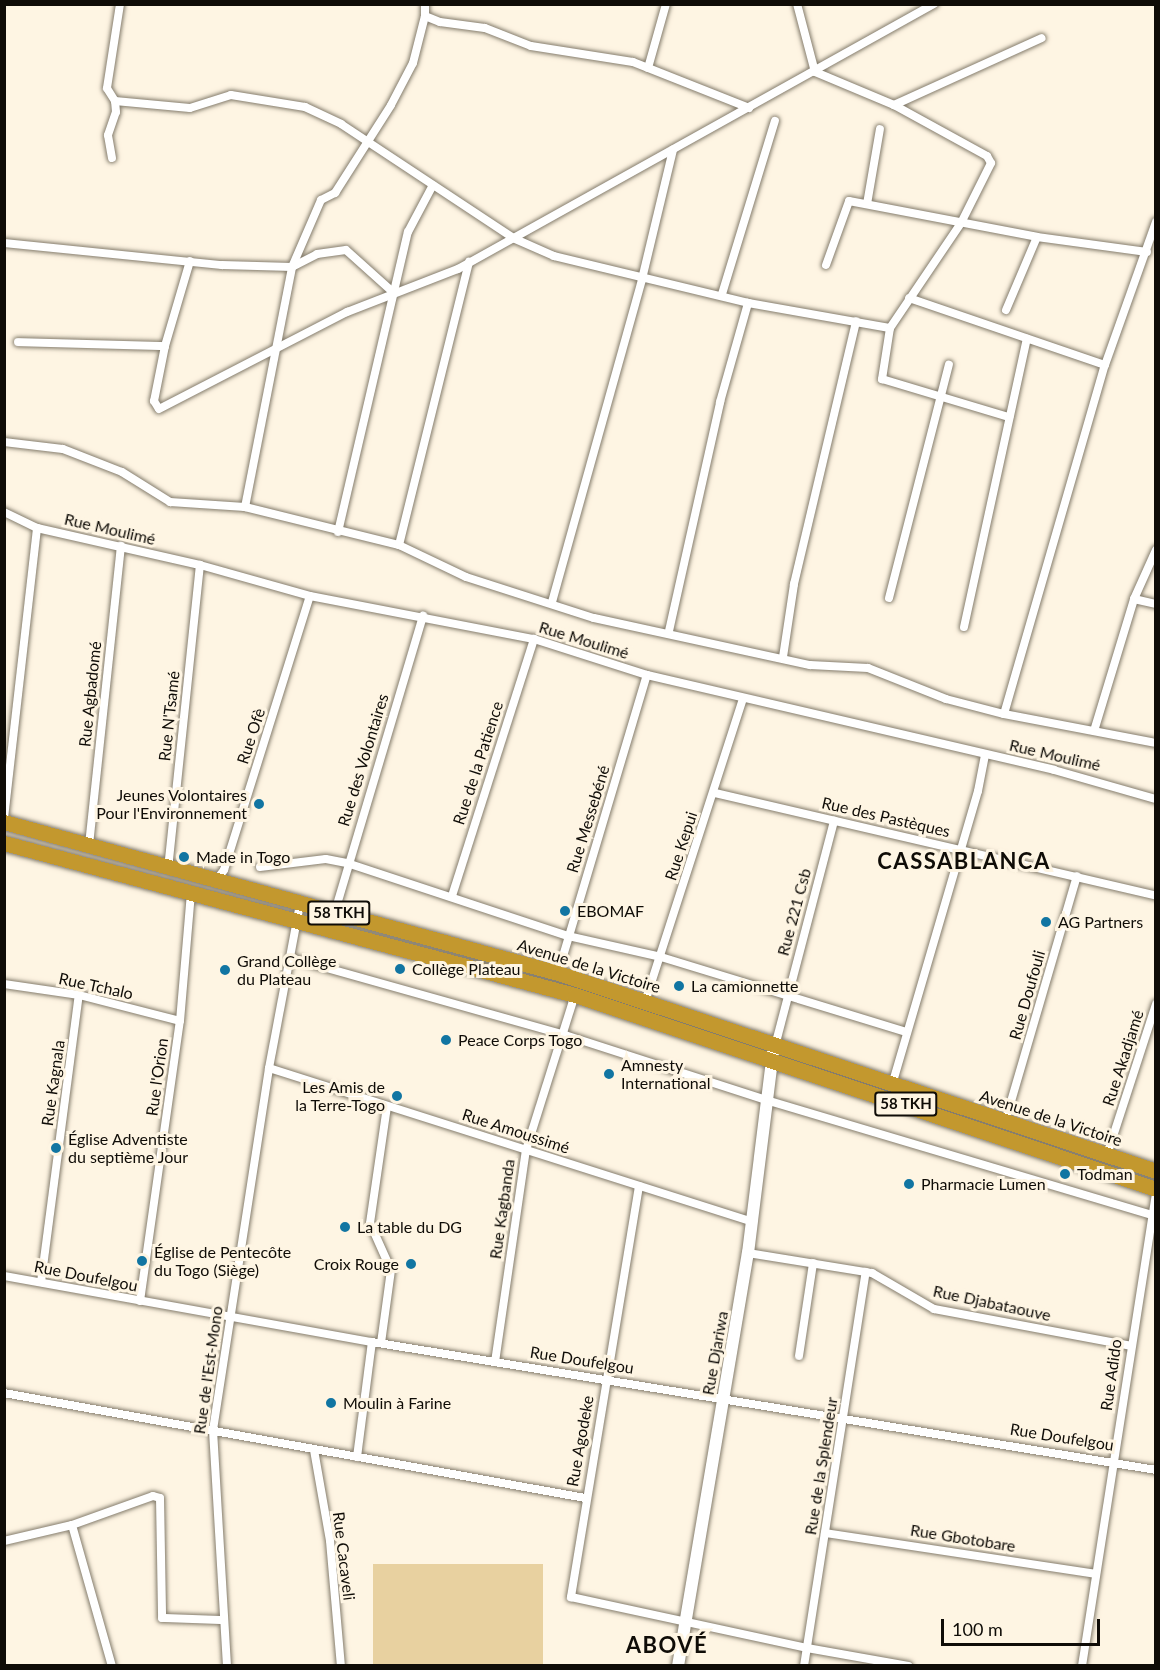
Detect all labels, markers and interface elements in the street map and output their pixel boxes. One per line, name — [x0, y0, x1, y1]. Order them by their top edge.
street label: Rue Moulimé — [63, 509, 157, 549]
street label: Rue Moulimé — [537, 617, 631, 663]
street label: Rue Agbadomé — [75, 640, 105, 748]
street label: Rue N'Tsamé — [155, 670, 183, 762]
street label: Rue des Volontaires — [334, 691, 392, 829]
street label: Rue de la Patience — [449, 699, 507, 827]
street label: Rue Ofè — [233, 706, 269, 766]
street label: Rue Moulimé — [1008, 735, 1102, 775]
street label: Rue Messebéné — [563, 763, 613, 875]
place label: Jeunes Volontaires Pour l'Environnement — [96, 785, 247, 823]
street label: Rue des Pastèques — [820, 793, 952, 841]
marker: Jeunes Volontaires Pour l'Environnement — [252, 797, 266, 811]
street label: Rue Kepui — [661, 809, 701, 883]
place label: Made in Togo — [196, 847, 291, 867]
district label: CASSABLANCA — [877, 848, 1051, 874]
marker: Made in Togo — [177, 850, 191, 864]
street label: Rue 221 Csb — [773, 866, 815, 958]
road number: 58 TKH — [306, 901, 372, 925]
place label: EBOMAF — [577, 901, 644, 921]
marker: EBOMAF — [558, 904, 572, 918]
place label: AG Partners — [1058, 912, 1143, 932]
marker: AG Partners — [1039, 915, 1053, 929]
street label: Avenue de la Victoire — [515, 935, 663, 997]
street label: Rue Doufouli — [1005, 948, 1049, 1042]
place label: Grand Collège du Plateau — [237, 951, 336, 989]
place label: Collège Plateau — [412, 959, 521, 979]
marker: Collège Plateau — [393, 962, 407, 976]
marker: Grand Collège du Plateau — [218, 963, 232, 977]
street label: Rue Tchalo — [57, 969, 135, 1003]
place label: La camionnette — [691, 976, 799, 996]
marker: La camionnette — [672, 979, 686, 993]
street label: Rue Akadjamé — [1098, 1007, 1148, 1109]
place label: Peace Corps Togo — [458, 1030, 583, 1050]
marker: Peace Corps Togo — [439, 1033, 453, 1047]
street label: Rue l'Orion — [142, 1037, 172, 1117]
street label: Rue Kagnala — [37, 1039, 69, 1127]
place label: Amnesty International — [621, 1055, 711, 1093]
marker: Amnesty International — [602, 1067, 616, 1081]
place label: Les Amis de la Terre-Togo — [295, 1077, 385, 1115]
street label: Avenue de la Victoire — [977, 1086, 1125, 1150]
marker: Les Amis de la Terre-Togo — [390, 1089, 404, 1103]
road number: 58 TKH — [873, 1092, 939, 1116]
street label: Rue Amoussimé — [460, 1105, 572, 1157]
place label: Église Adventiste du septième Jour — [68, 1129, 189, 1167]
marker: Église Adventiste du septième Jour — [49, 1141, 63, 1155]
street label: Rue Kagbanda — [485, 1158, 519, 1260]
place label: Todman — [1077, 1164, 1133, 1184]
marker: Todman — [1058, 1167, 1072, 1181]
place label: Pharmacie Lumen — [921, 1174, 1046, 1194]
marker: Pharmacie Lumen — [902, 1177, 916, 1191]
place label: La table du DG — [357, 1217, 462, 1237]
marker: La table du DG — [338, 1220, 352, 1234]
place label: Église de Pentecôte du Togo (Siège) — [154, 1242, 291, 1280]
marker: Église de Pentecôte du Togo (Siège) — [135, 1254, 149, 1268]
place label: Croix Rouge — [314, 1254, 399, 1274]
street label: Rue Doufelgou — [33, 1257, 139, 1295]
marker: Croix Rouge — [404, 1257, 418, 1271]
street label: Rue Djabataouve — [931, 1281, 1053, 1325]
street label: Rue de l'Est-Mono — [190, 1305, 226, 1435]
street label: Rue Djariwa — [698, 1309, 732, 1397]
street label: Rue Adido — [1096, 1338, 1126, 1412]
street label: Rue Doufelgou — [529, 1342, 635, 1378]
place label: Moulin à Farine — [343, 1393, 451, 1413]
street label: Rue Agodeke — [562, 1394, 598, 1488]
marker: Moulin à Farine — [324, 1396, 338, 1410]
street label: Rue de la Splendeur — [801, 1396, 841, 1536]
street label: Rue Doufelgou — [1009, 1419, 1115, 1455]
street label: Rue Cacaveli — [329, 1511, 359, 1601]
street label: Rue Gbotobare — [909, 1520, 1017, 1556]
scale bar — [944, 1607, 1103, 1645]
text: 100 m — [952, 1618, 1003, 1640]
district label: ABOVÉ — [626, 1632, 708, 1658]

